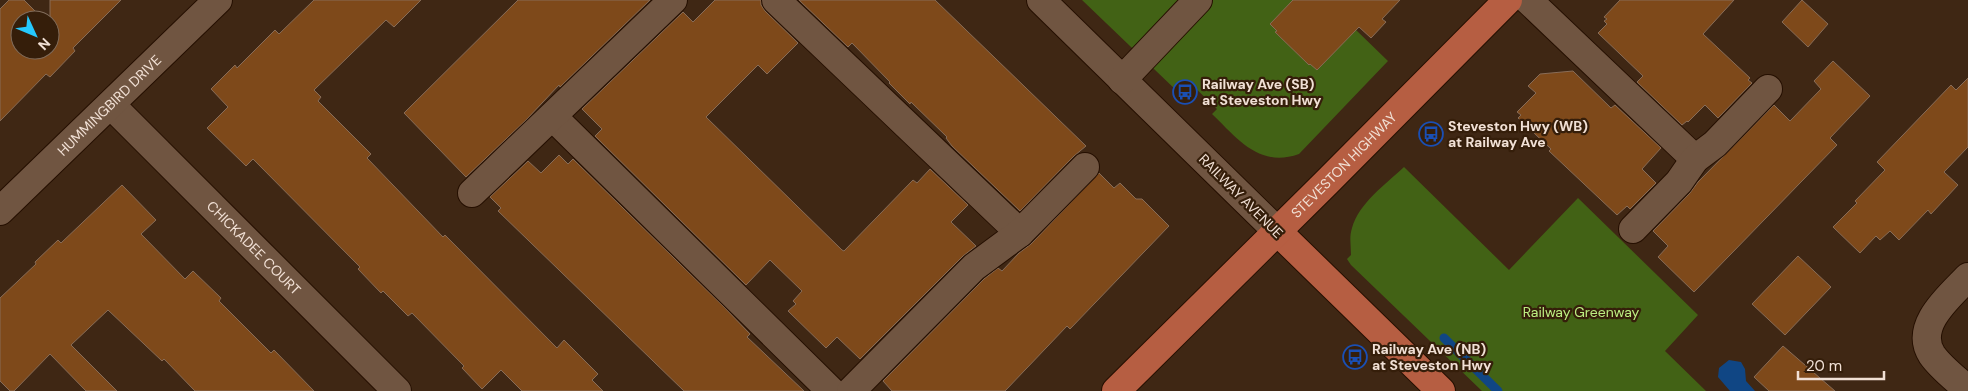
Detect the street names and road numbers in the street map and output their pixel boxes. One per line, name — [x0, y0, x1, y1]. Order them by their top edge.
street label: HUMMINGBIRD DRIVE — [53, 51, 165, 160]
street label: STEVESTON HIGHWAY — [1287, 108, 1401, 222]
street label: RAILWAY AVENUE — [1195, 150, 1287, 242]
street label: CHICKADEE COURT — [203, 197, 305, 299]

